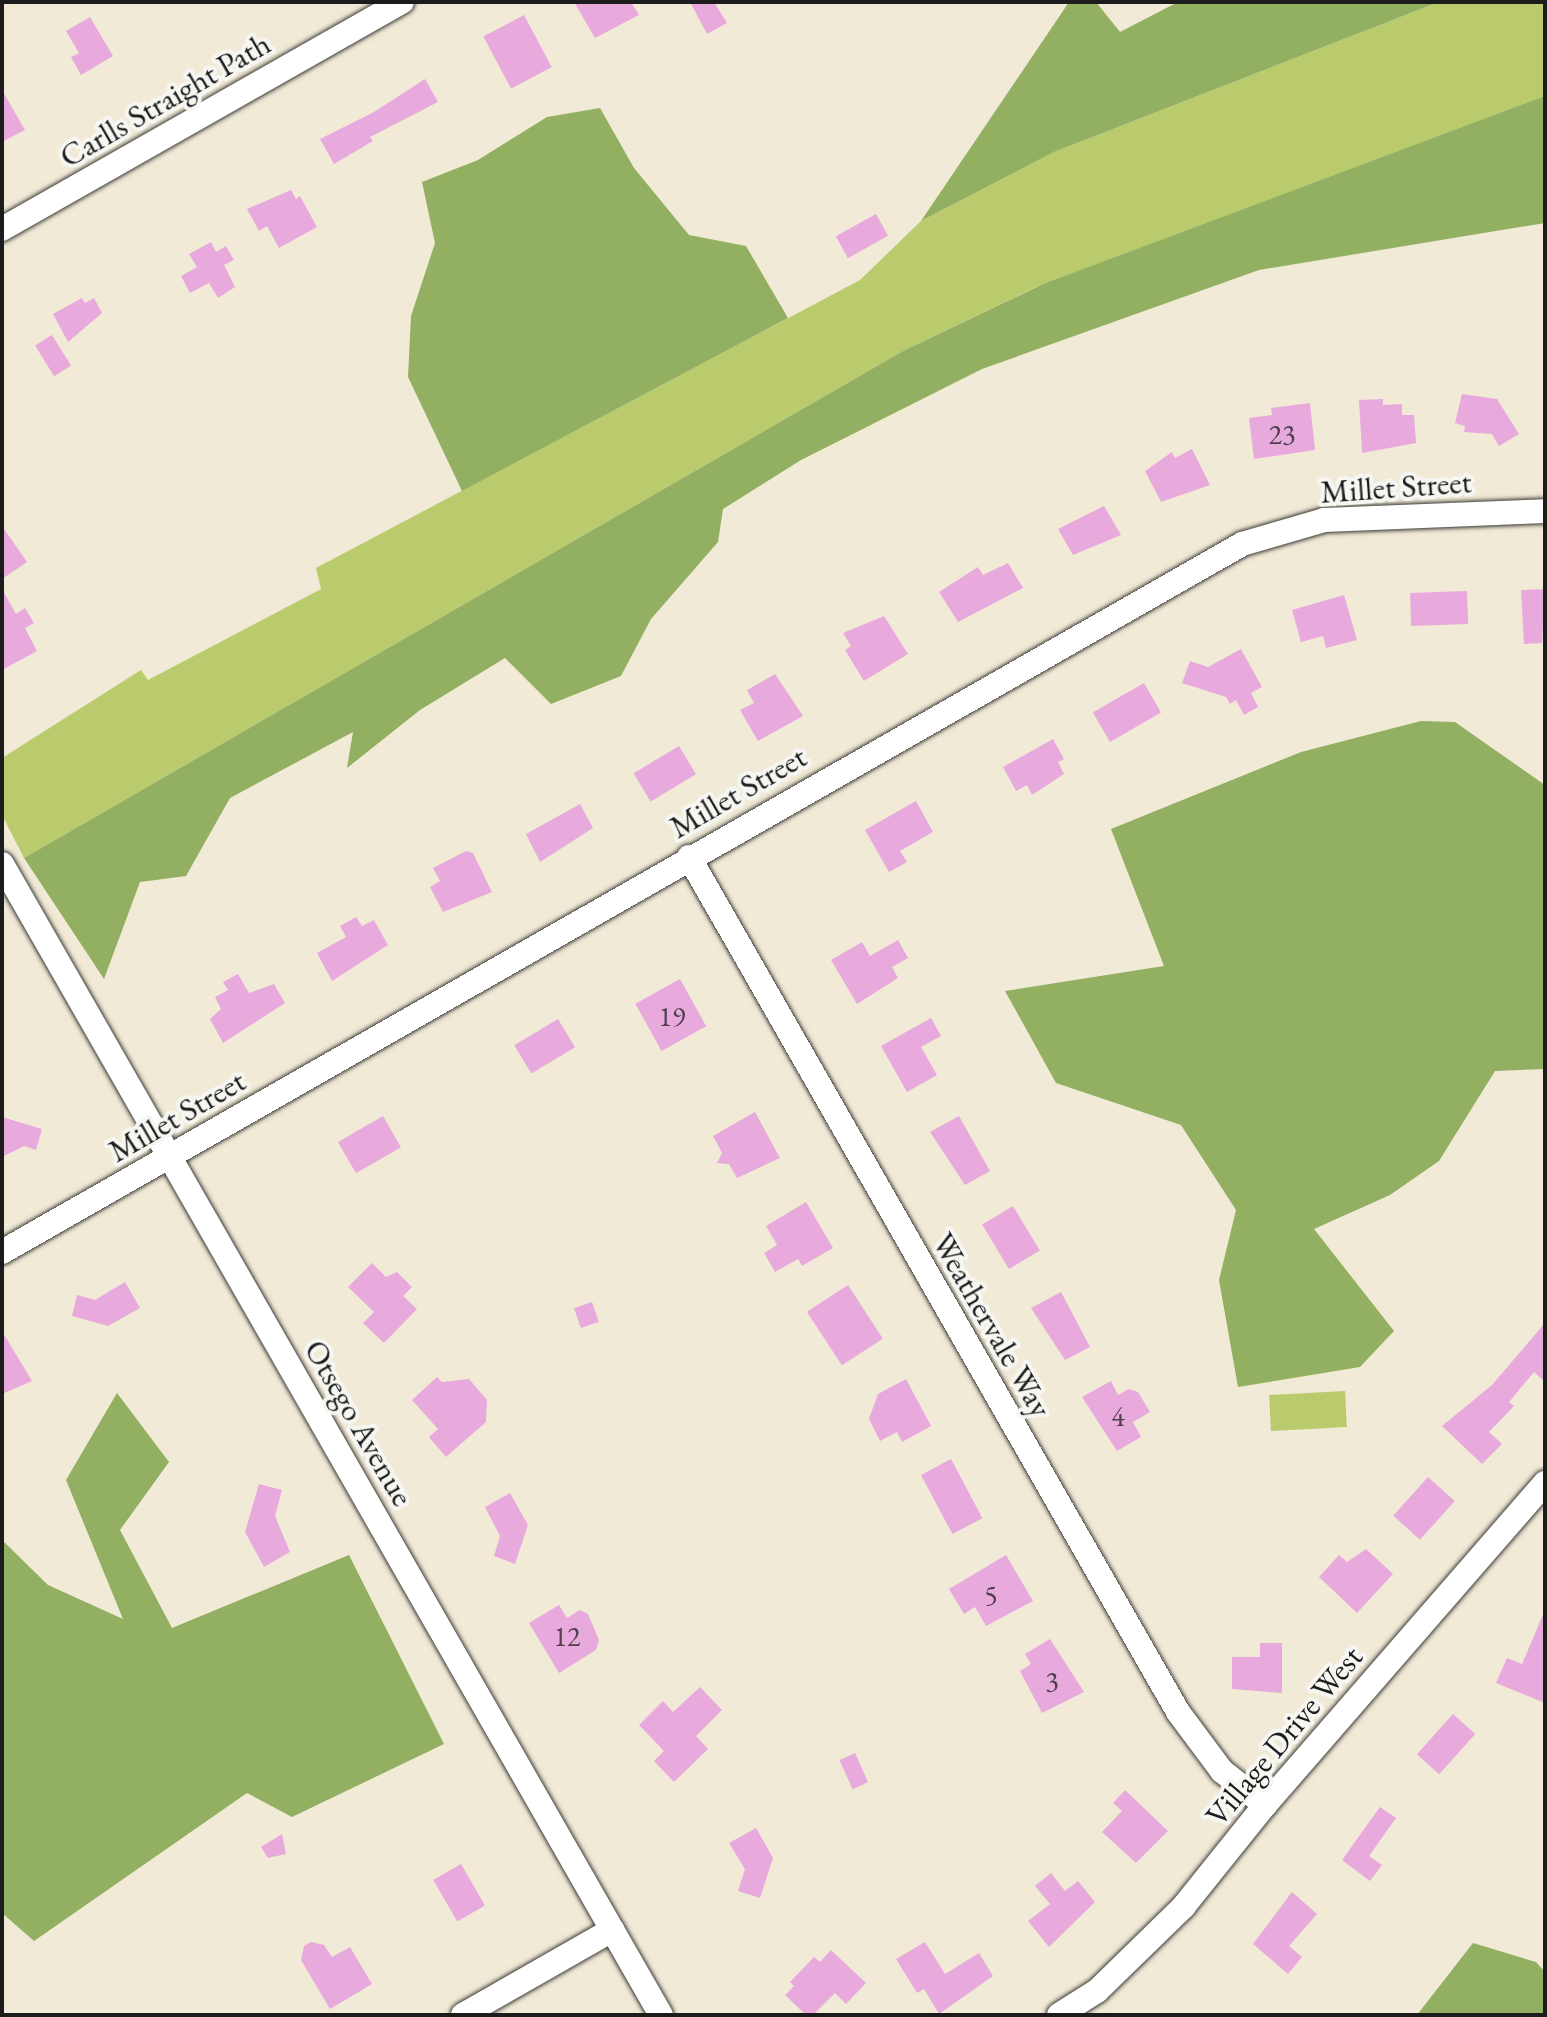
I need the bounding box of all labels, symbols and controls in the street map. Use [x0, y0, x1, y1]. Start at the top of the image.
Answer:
street label: Carlls Straight Path [53, 24, 277, 176]
house number: 23 [1269, 417, 1295, 451]
street label: Millet Street [1319, 463, 1473, 511]
street label: Millet Street [663, 738, 813, 846]
house number: 19 [659, 999, 685, 1033]
street label: Millet Street [102, 1062, 252, 1170]
street label: Weathervale Way [924, 1226, 1060, 1424]
street label: Otsego Avenue [296, 1333, 422, 1513]
house number: 4 [1111, 1399, 1125, 1433]
house number: 5 [984, 1578, 998, 1612]
house number: 12 [554, 1619, 580, 1653]
street label: Village Drive West [1198, 1638, 1370, 1834]
house number: 3 [1045, 1664, 1059, 1698]

